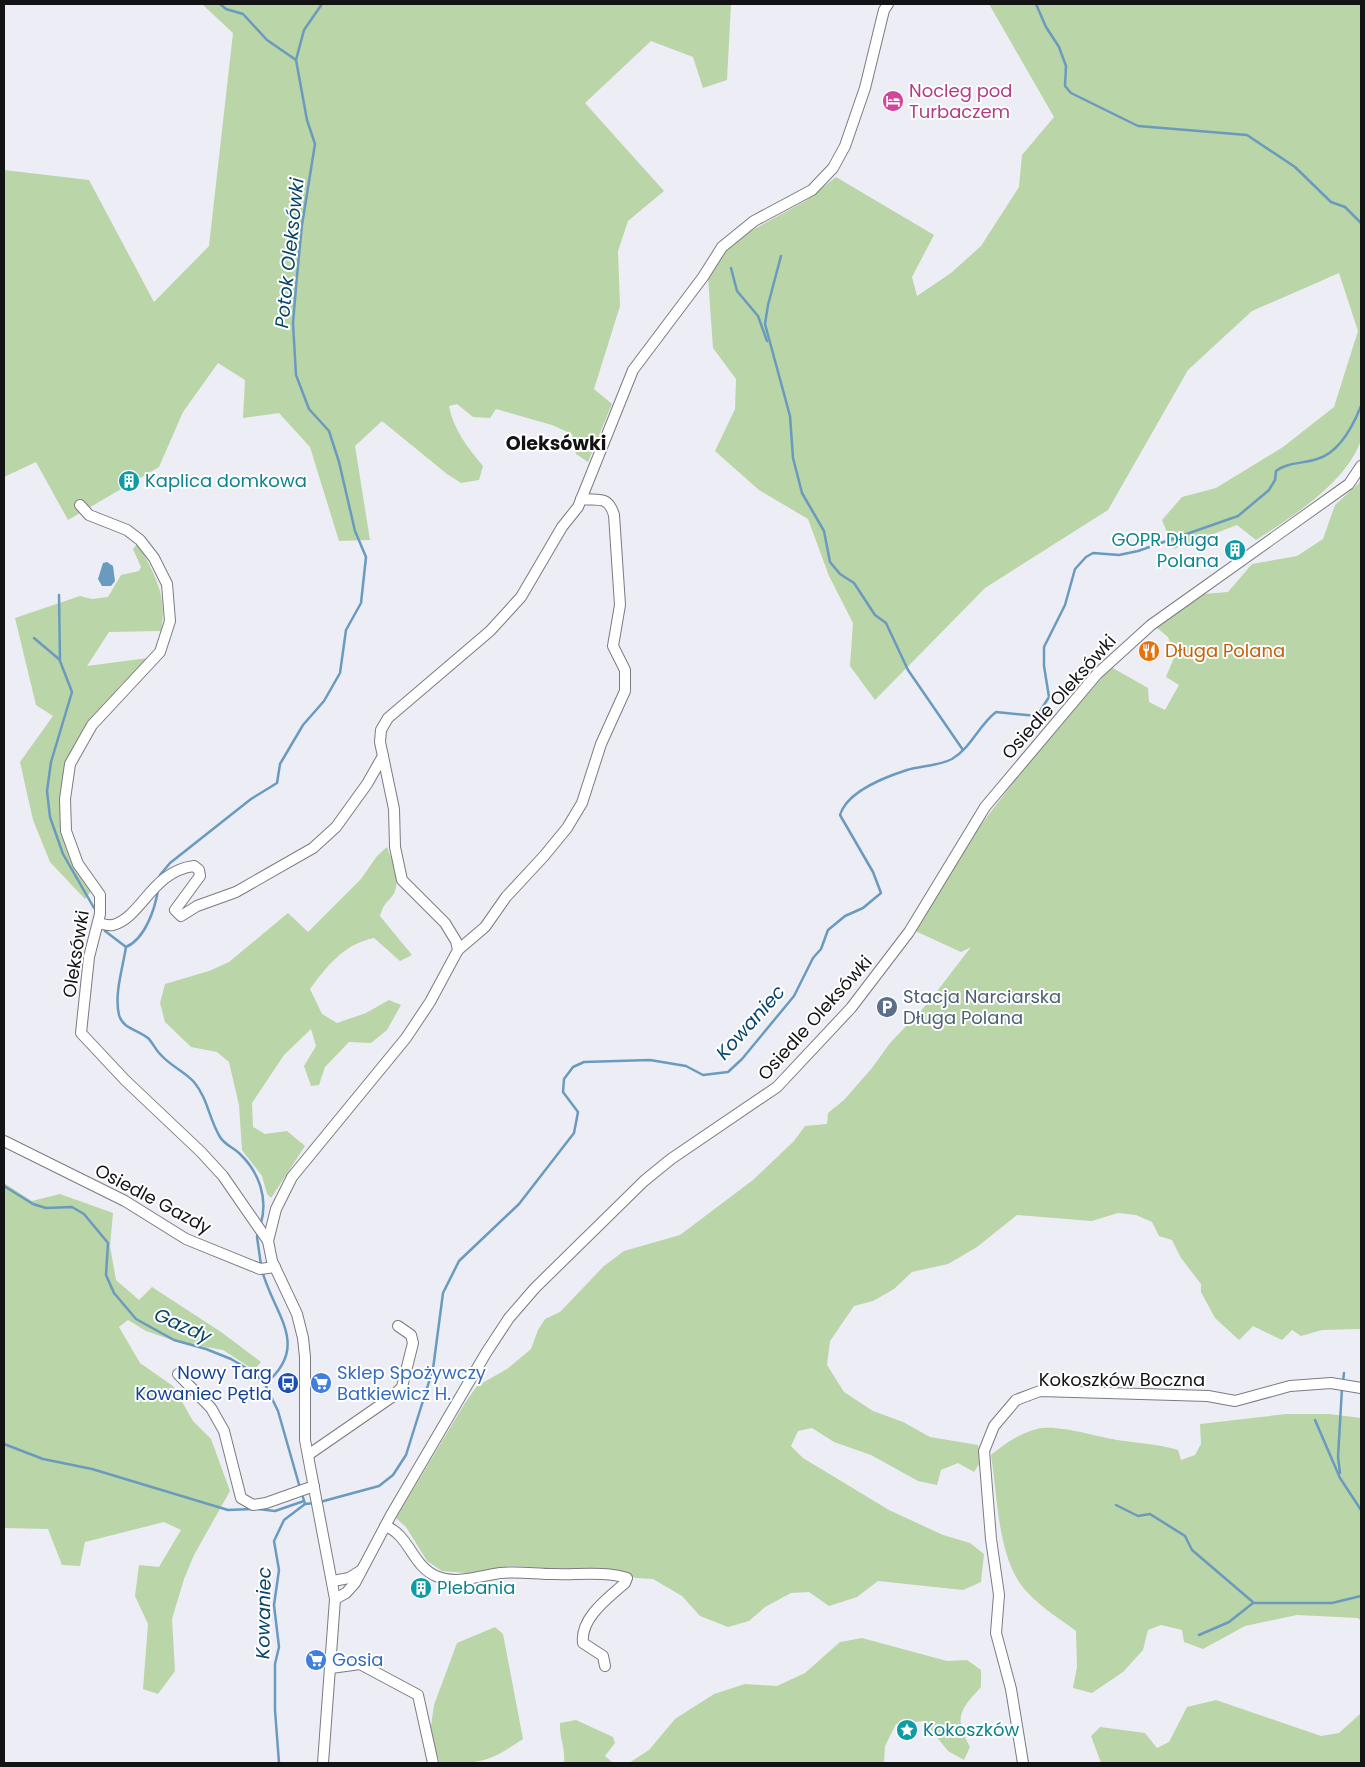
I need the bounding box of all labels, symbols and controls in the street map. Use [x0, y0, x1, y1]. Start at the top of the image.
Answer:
place label: Nocleg pod Turbaczem [909, 78, 1013, 124]
hotel icon: Nocleg pod Turbaczem [881, 89, 905, 113]
water label: Potok Oleksówki [268, 176, 311, 330]
district label: Oleksówki [506, 430, 606, 457]
place label: Kaplica domkowa [145, 468, 307, 493]
building icon: Kaplica domkowa [117, 469, 141, 493]
place label: GOPR Długa Polana [1112, 527, 1219, 573]
building icon: GOPR Długa Polana [1223, 538, 1247, 562]
street label: Osiedle Oleksówki [996, 629, 1121, 765]
place label: Długa Polana [1165, 638, 1285, 663]
restaurant icon: Długa Polana [1137, 639, 1161, 663]
street label: Oleksówki [56, 908, 95, 1000]
street label: Osiedle Oleksówki [752, 950, 877, 1086]
water label: Kowaniec [710, 979, 791, 1066]
place label: Stacja Narciarska Długa Polana [903, 984, 1061, 1030]
parking icon: Stacja Narciarska Długa Polana [875, 995, 899, 1019]
street label: Osiedle Gazdy [91, 1157, 216, 1240]
water label: Gazdy [150, 1301, 217, 1350]
place label: Nowy Targ Kowaniec Pętla [135, 1360, 272, 1406]
place label: Sklep Spożywczy Batkiewicz H. [337, 1360, 486, 1406]
street label: Kokoszków Boczna [1039, 1367, 1205, 1392]
bus stop icon: Nowy Targ Kowaniec Pętla [276, 1371, 300, 1395]
supermarket icon: Sklep Spożywczy Batkiewicz H. [309, 1371, 333, 1395]
water label: Kowaniec [249, 1567, 278, 1659]
place label: Plebania [437, 1575, 515, 1600]
building icon: Plebania [409, 1576, 433, 1600]
place label: Gosia [332, 1647, 384, 1672]
supermarket icon: Gosia [304, 1648, 328, 1672]
place label: Kokoszków [923, 1717, 1019, 1742]
place icon: Kokoszków [895, 1718, 919, 1742]

